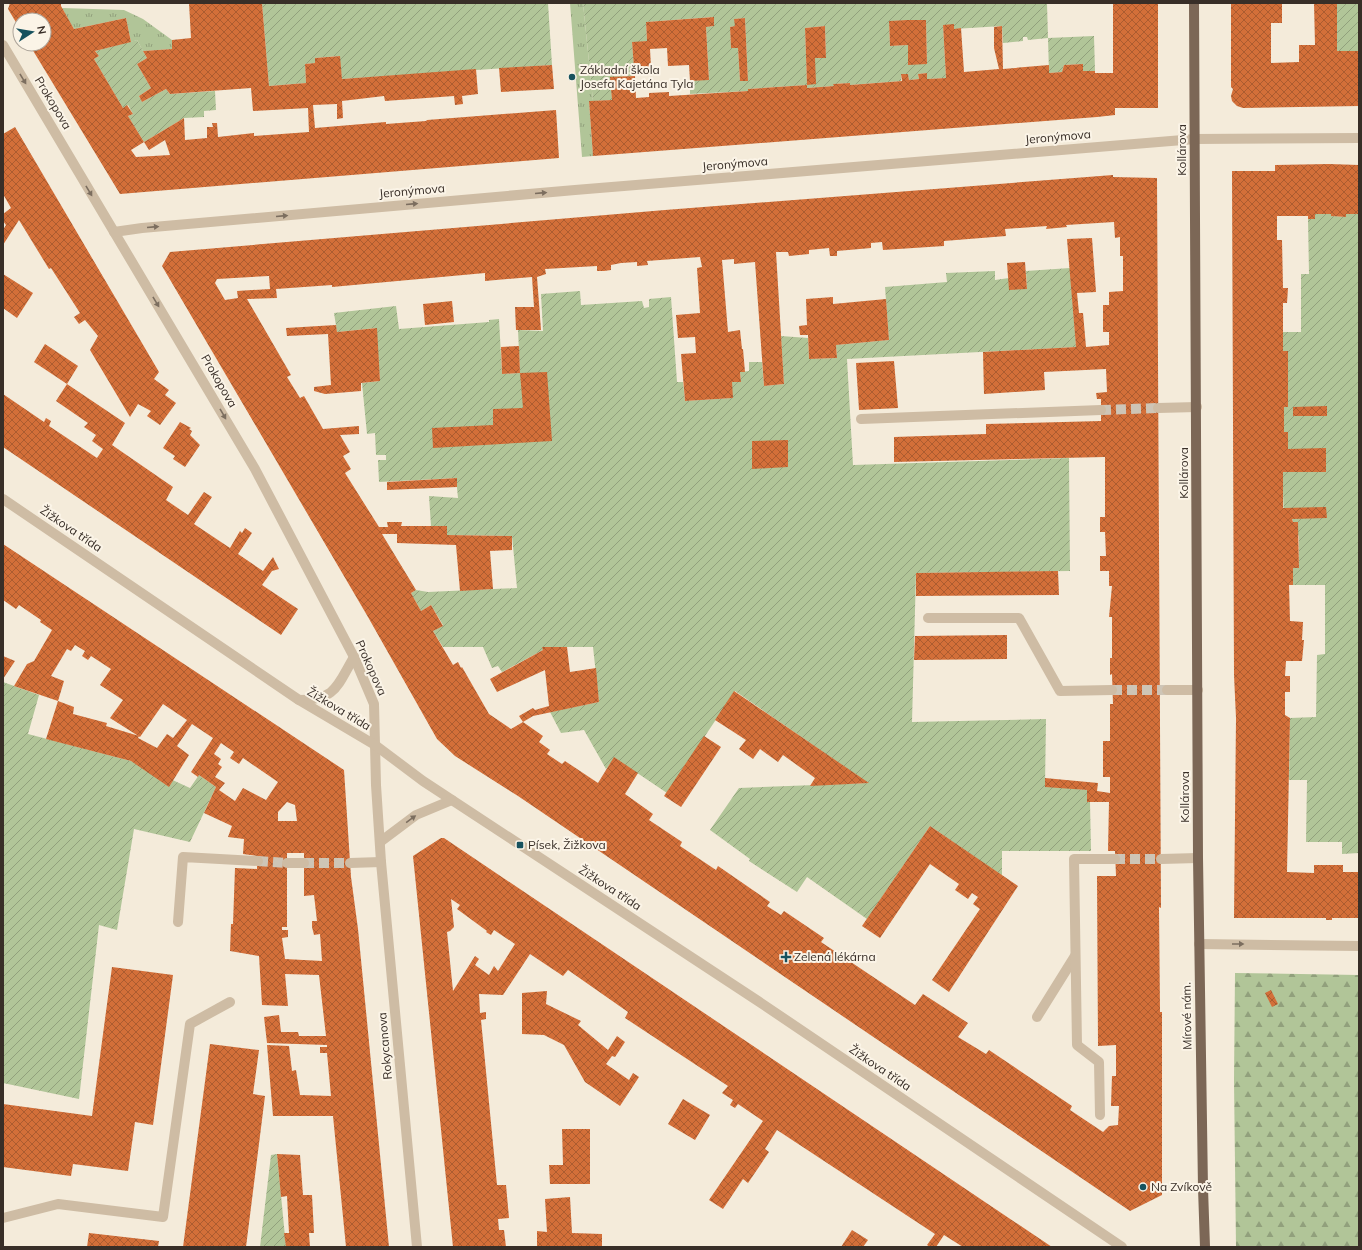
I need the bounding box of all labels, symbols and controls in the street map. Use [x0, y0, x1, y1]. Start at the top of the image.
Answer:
north arrow [12, 12, 52, 52]
text: N [34, 24, 49, 35]
place label: Základní škola Josefa Kajetána Tyla [580, 62, 693, 91]
marker: Základní škola Josefa Kajetána Tyla [567, 72, 577, 82]
one-way arrow [19, 74, 27, 84]
street label: Prokopova [32, 74, 75, 132]
street label: Kollárova [1174, 124, 1189, 176]
street label: Jeronýmova [1025, 126, 1091, 147]
street label: Jeronýmova [702, 153, 768, 174]
street label: Jeronýmova [379, 180, 445, 201]
one-way arrow [86, 185, 93, 197]
one-way arrow [535, 189, 547, 196]
one-way arrow [406, 201, 418, 207]
one-way arrow [276, 212, 288, 219]
one-way arrow [147, 224, 159, 230]
one-way arrow [153, 296, 160, 308]
street label: Prokopova [198, 351, 241, 410]
one-way arrow [219, 408, 226, 420]
street label: Kollárova [1176, 447, 1191, 499]
street label: Žižkova třída [37, 502, 105, 555]
street label: Prokopova [353, 638, 390, 698]
street label: Žižkova třída [305, 684, 374, 733]
street label: Kollárova [1177, 771, 1192, 823]
one-way arrow [406, 815, 416, 823]
place label: Písek, Žižkova [528, 837, 606, 852]
marker: Písek, Žižkova [515, 840, 525, 850]
street label: Žižkova třída [576, 862, 644, 913]
one-way arrow [1232, 941, 1245, 947]
place label: Zelená lékárna [794, 949, 876, 964]
marker: Zelená lékárna [781, 952, 791, 962]
street label: Mírové nám. [1178, 982, 1195, 1050]
street label: Rokycanova [374, 1012, 395, 1080]
street label: Žižkova třída [846, 1041, 914, 1094]
place label: Na Zvíkově [1151, 1179, 1212, 1194]
marker: Na Zvíkově [1138, 1182, 1148, 1192]

